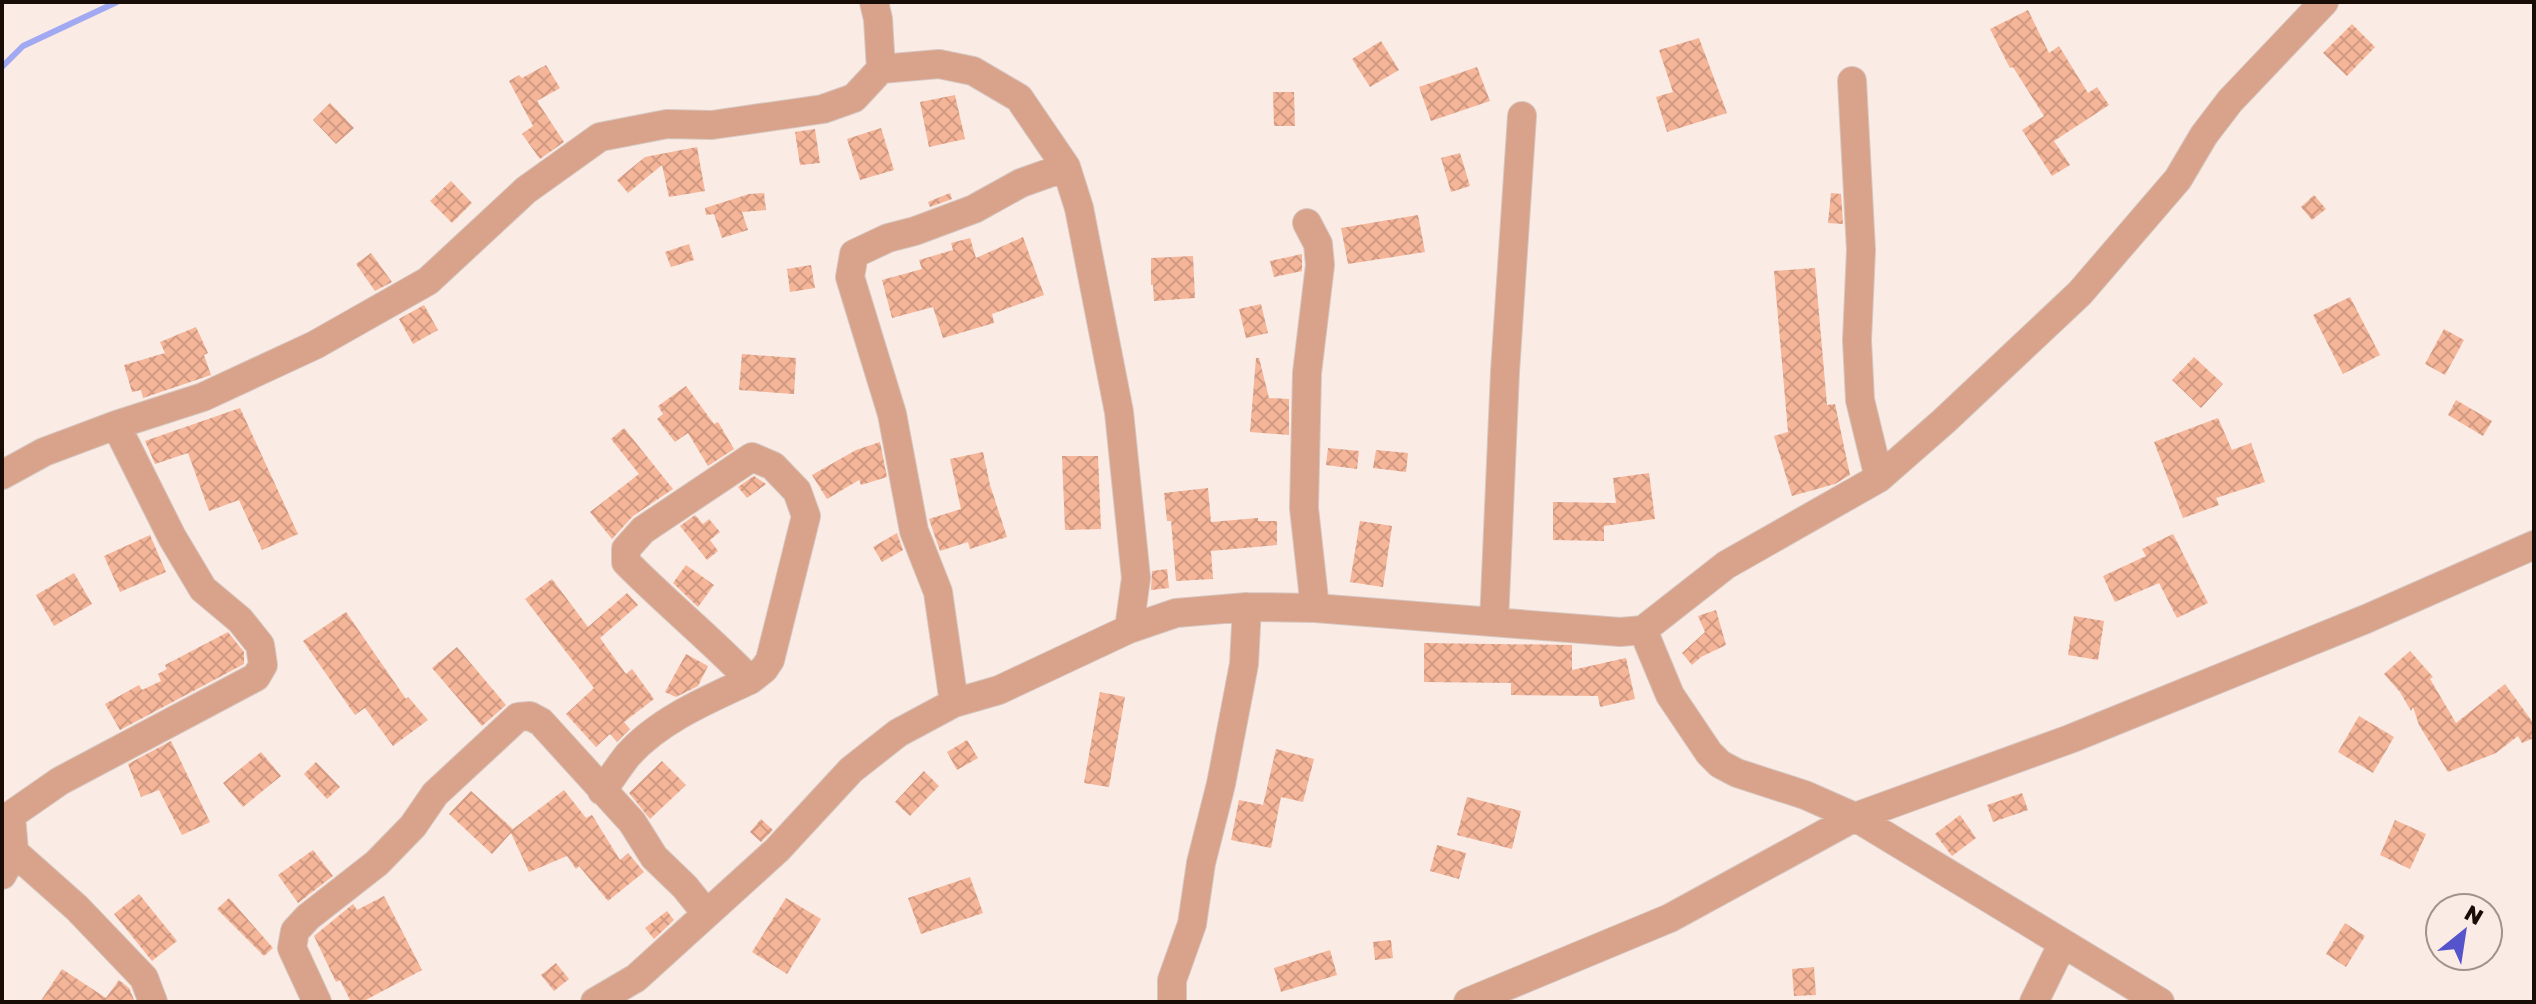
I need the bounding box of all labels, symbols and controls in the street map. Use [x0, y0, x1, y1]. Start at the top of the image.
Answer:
north arrow [2424, 892, 2504, 972]
text: N [2460, 898, 2488, 930]

